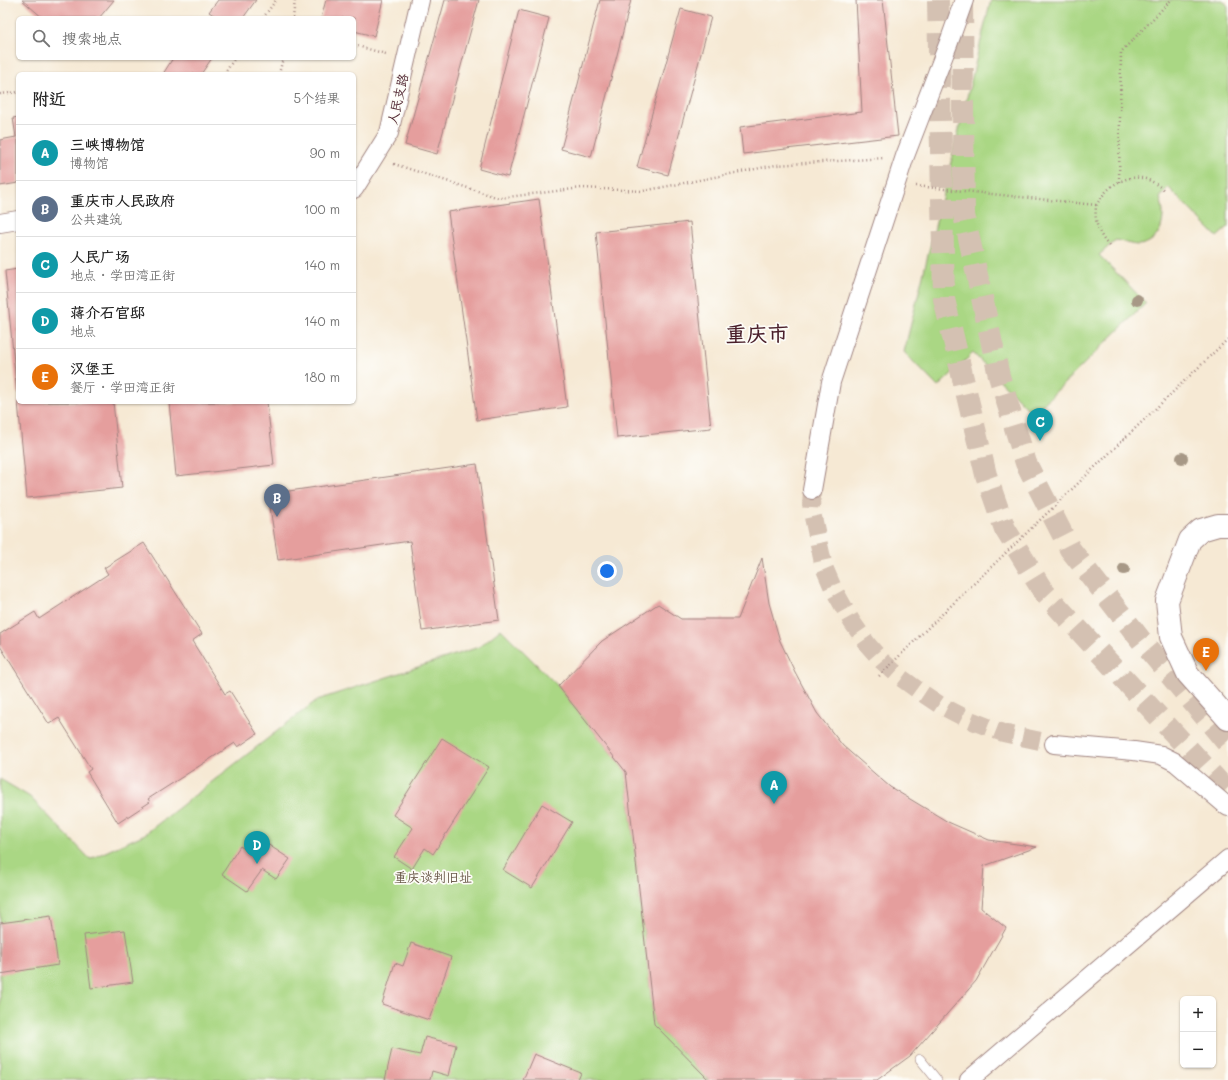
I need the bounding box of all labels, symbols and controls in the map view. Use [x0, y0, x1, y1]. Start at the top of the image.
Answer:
search box [16, 16, 356, 60]
icon: search [30, 27, 52, 49]
text: 搜索地点 [62, 28, 122, 48]
street label: 人民支路 [383, 72, 411, 126]
text: 附近 [32, 87, 66, 109]
text: 5个结果 [293, 89, 340, 106]
text: 三峡博物馆 [70, 134, 145, 154]
text: A [40, 144, 50, 161]
text: 90 m [310, 144, 340, 161]
text: 博物馆 [70, 154, 109, 171]
text: 重庆市人民政府 [70, 190, 175, 210]
text: B [41, 200, 49, 217]
text: 100 m [304, 200, 340, 217]
text: 公共建筑 [70, 210, 122, 227]
text: 人民广场 [70, 246, 130, 266]
text: C [40, 256, 50, 273]
text: 140 m [304, 256, 340, 273]
text: 地点 · 学田湾正街 [70, 266, 175, 283]
text: 蒋介石官邸 [70, 302, 145, 322]
text: D [40, 312, 50, 329]
text: 140 m [304, 312, 340, 329]
district label: 重庆市 [726, 319, 789, 346]
text: 地点 [70, 322, 96, 339]
text: 汉堡王 [70, 358, 115, 378]
text: E [41, 368, 49, 385]
text: 180 m [304, 368, 340, 385]
text: 餐厅 · 学田湾正街 [70, 378, 175, 395]
pin: C [1027, 408, 1053, 441]
pin: B [264, 484, 290, 517]
your location [597, 561, 617, 581]
pin: E [1193, 638, 1219, 671]
pin: A [761, 771, 787, 804]
pin: D [244, 831, 270, 864]
park label: 重庆谈判旧址 [394, 868, 472, 885]
map controls [1180, 996, 1216, 1068]
button: + [1180, 996, 1216, 1032]
button: − [1180, 1032, 1216, 1068]

